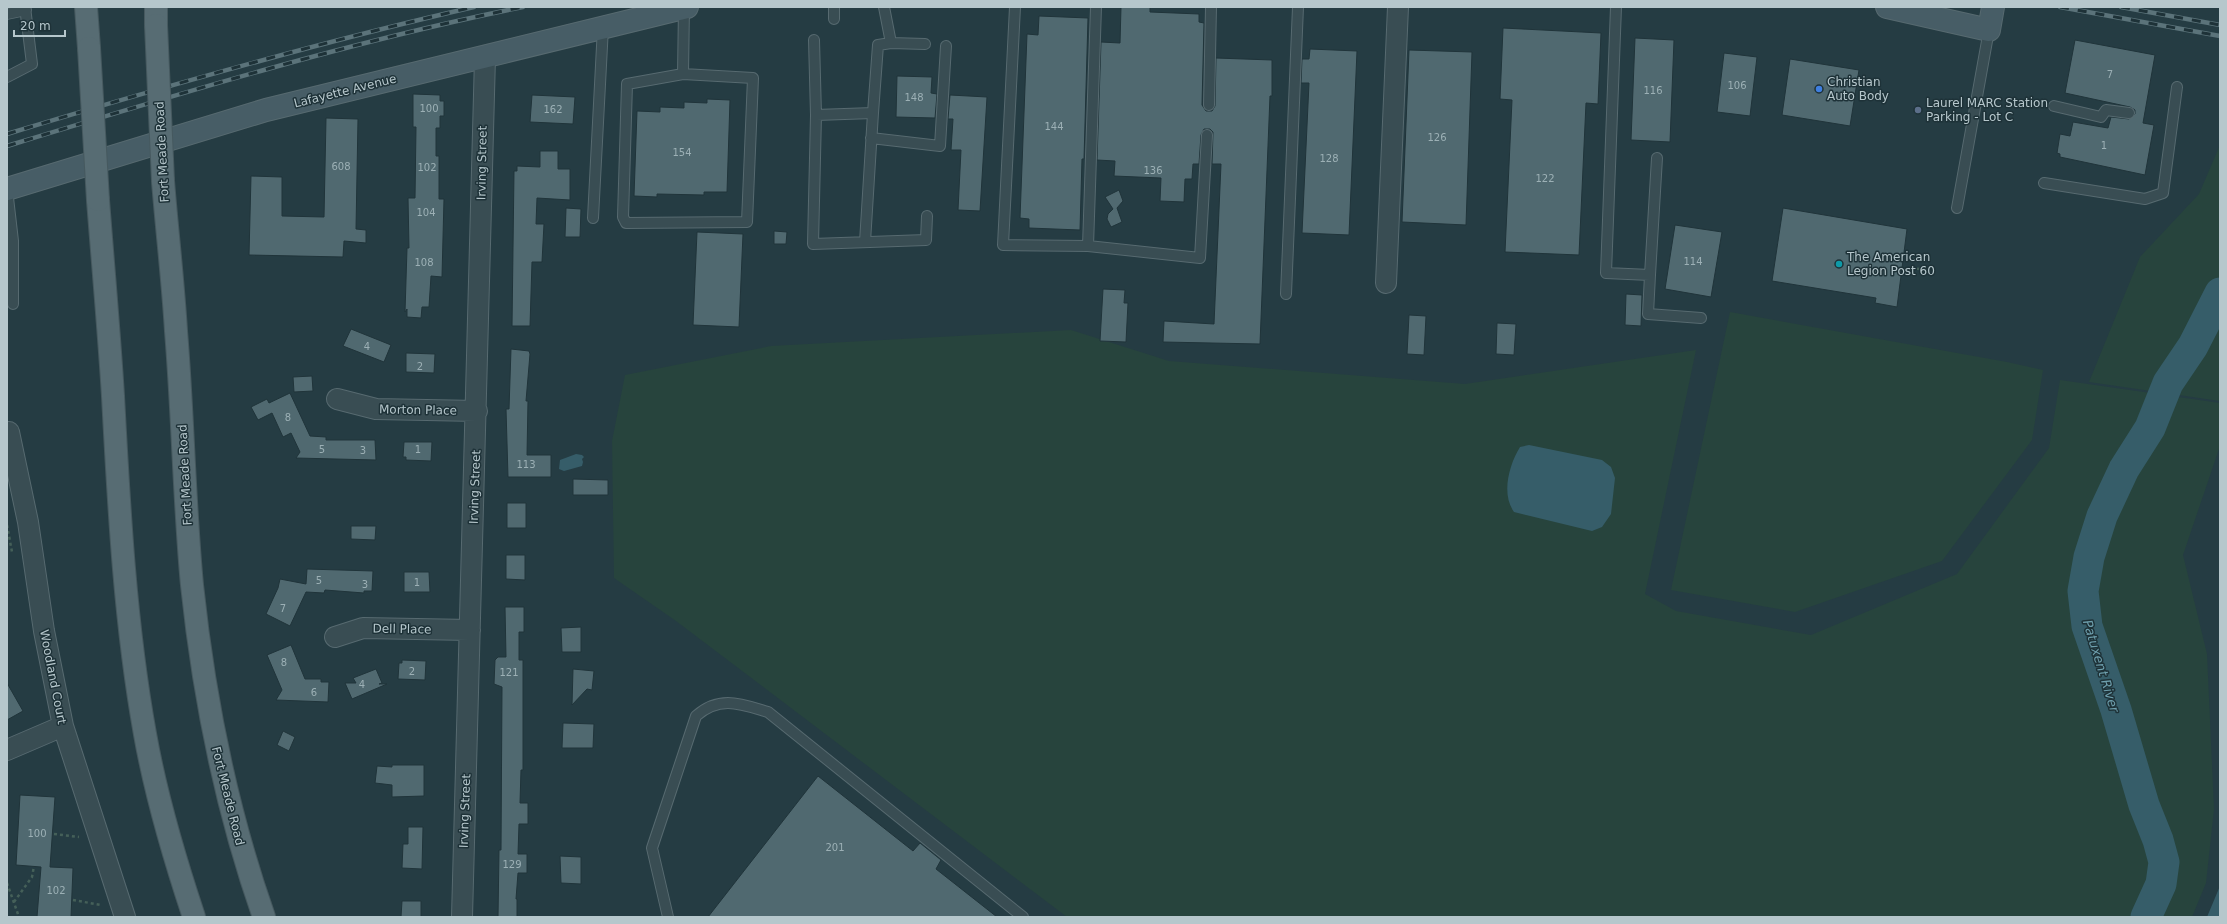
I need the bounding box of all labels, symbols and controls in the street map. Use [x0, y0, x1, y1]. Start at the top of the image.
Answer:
scale bar [14, 12, 65, 38]
text: 20 m [20, 19, 51, 33]
house number: 7 [2107, 69, 2113, 80]
street label: Lafayette Avenue [292, 71, 398, 111]
place label: Christian Auto Body [1827, 75, 1889, 103]
house number: 106 [1727, 80, 1747, 91]
marker: Christian Auto Body [1814, 84, 1824, 94]
house number: 116 [1643, 85, 1663, 96]
house number: 148 [904, 92, 924, 103]
place label: Laurel MARC Station Parking - Lot C [1926, 96, 2048, 124]
street label: Fort Meade Road [152, 101, 172, 203]
house number: 100 [419, 103, 439, 114]
house number: 162 [543, 104, 563, 115]
marker: Laurel MARC Station Parking - Lot C [1913, 105, 1923, 115]
house number: 144 [1044, 121, 1064, 132]
street label: Irving Street [474, 125, 490, 200]
house number: 126 [1427, 132, 1447, 143]
house number: 1 [2101, 140, 2107, 151]
house number: 154 [672, 147, 692, 158]
house number: 128 [1319, 153, 1339, 164]
house number: 608 [331, 161, 351, 172]
house number: 102 [417, 162, 437, 173]
house number: 136 [1143, 165, 1163, 176]
house number: 122 [1535, 173, 1555, 184]
house number: 104 [416, 207, 436, 218]
place label: The American Legion Post 60 [1846, 250, 1935, 278]
house number: 114 [1683, 256, 1703, 267]
house number: 108 [414, 257, 434, 268]
marker: The American Legion Post 60 [1834, 259, 1844, 269]
house number: 4 [364, 341, 370, 352]
house number: 2 [417, 361, 423, 372]
street label: Morton Place [379, 402, 457, 418]
house number: 8 [285, 412, 291, 423]
street label: Fort Meade Road [175, 424, 195, 526]
house number: 5 [319, 444, 325, 455]
house number: 1 [415, 444, 421, 455]
house number: 3 [360, 445, 366, 456]
street label: Irving Street [467, 449, 483, 524]
house number: 113 [516, 459, 536, 470]
house number: 5 [316, 575, 322, 586]
house number: 1 [414, 577, 420, 588]
house number: 3 [362, 579, 368, 590]
house number: 7 [280, 603, 286, 614]
water label: Patuxent River [2080, 618, 2123, 716]
street label: Dell Place [372, 621, 432, 637]
street label: Woodland Court [37, 628, 69, 726]
house number: 8 [281, 657, 287, 668]
house number: 2 [409, 666, 415, 677]
house number: 121 [499, 667, 519, 678]
house number: 4 [359, 679, 365, 690]
house number: 6 [311, 687, 317, 698]
street label: Fort Meade Road [209, 745, 247, 847]
street label: Irving Street [457, 773, 473, 848]
house number: 100 [27, 828, 47, 839]
house number: 201 [825, 842, 845, 853]
house number: 129 [502, 859, 522, 870]
house number: 102 [46, 885, 66, 896]

